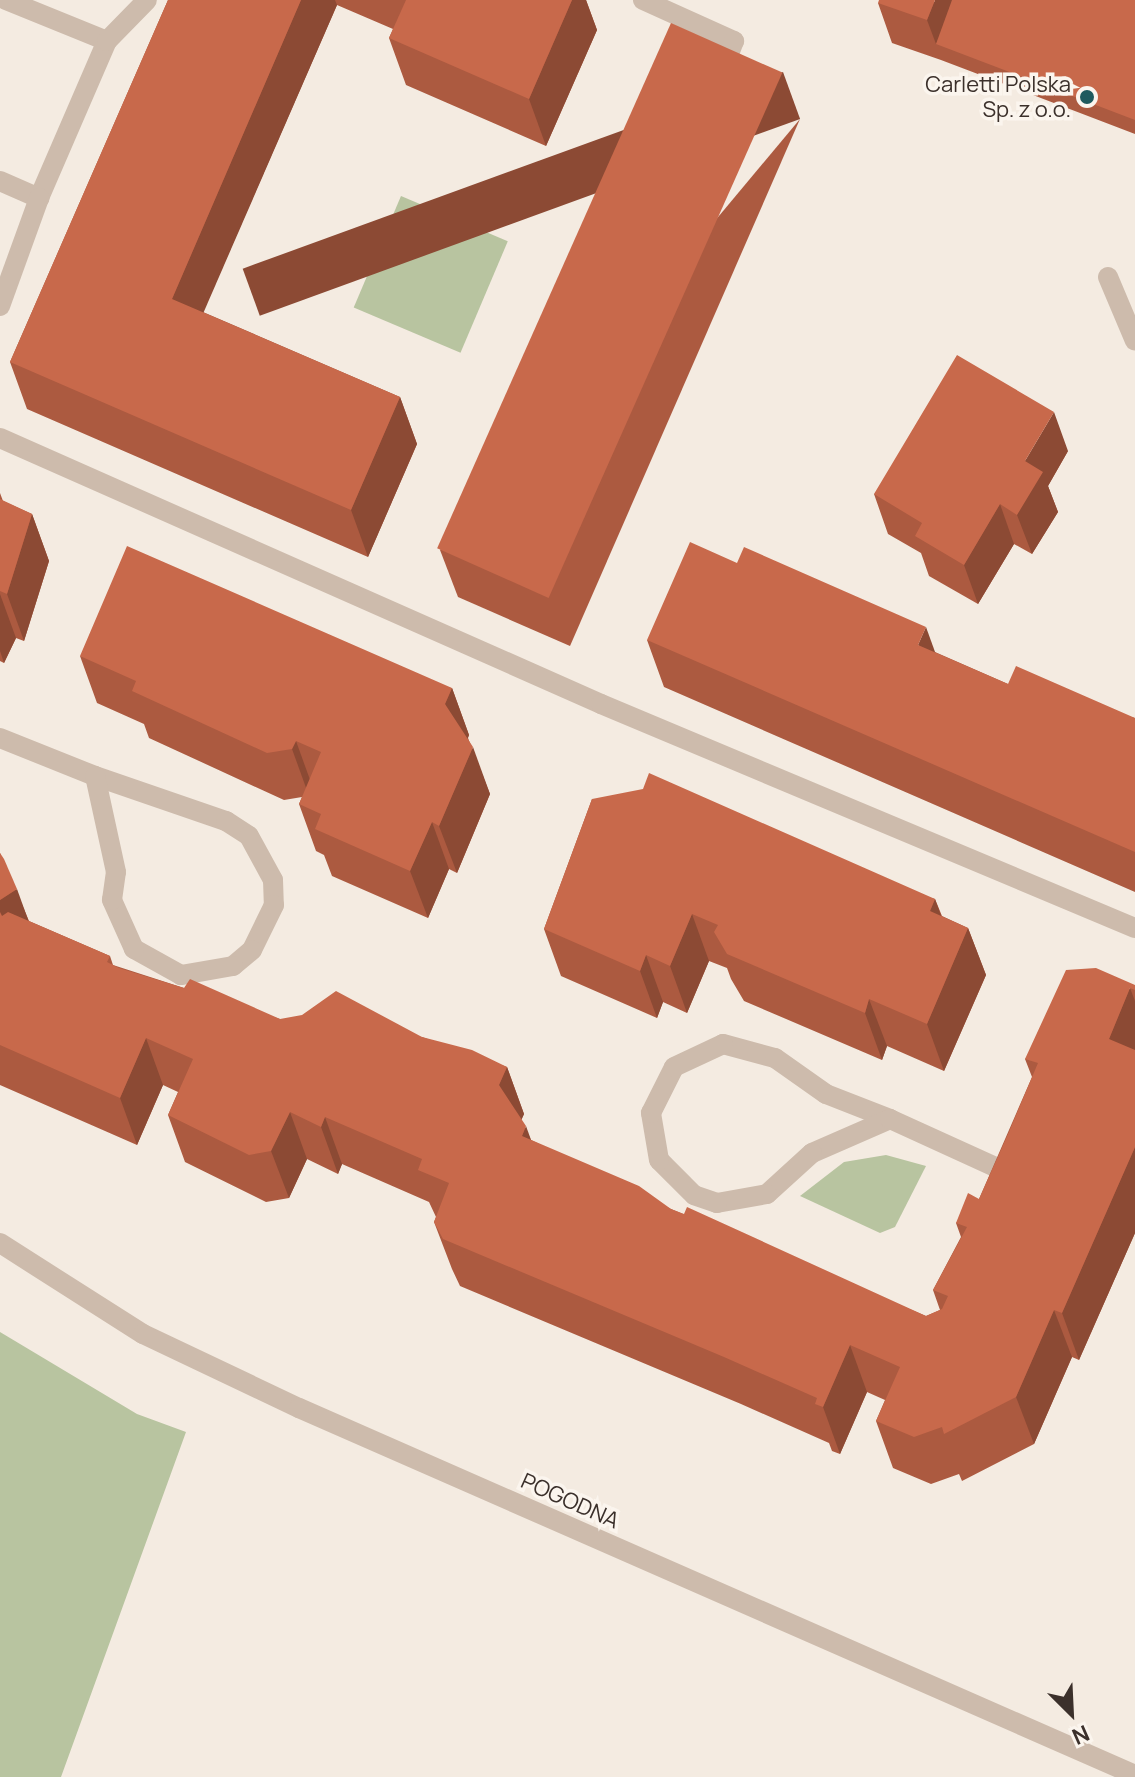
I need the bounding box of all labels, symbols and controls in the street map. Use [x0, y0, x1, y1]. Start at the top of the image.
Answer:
place label: Carletti Polska Sp. z o.o. [925, 71, 1071, 122]
marker: Carletti Polska Sp. z o.o. [1078, 88, 1096, 106]
street label: POGODNA [517, 1468, 623, 1534]
north arrow [1031, 1673, 1111, 1753]
text: N [1067, 1718, 1094, 1752]

